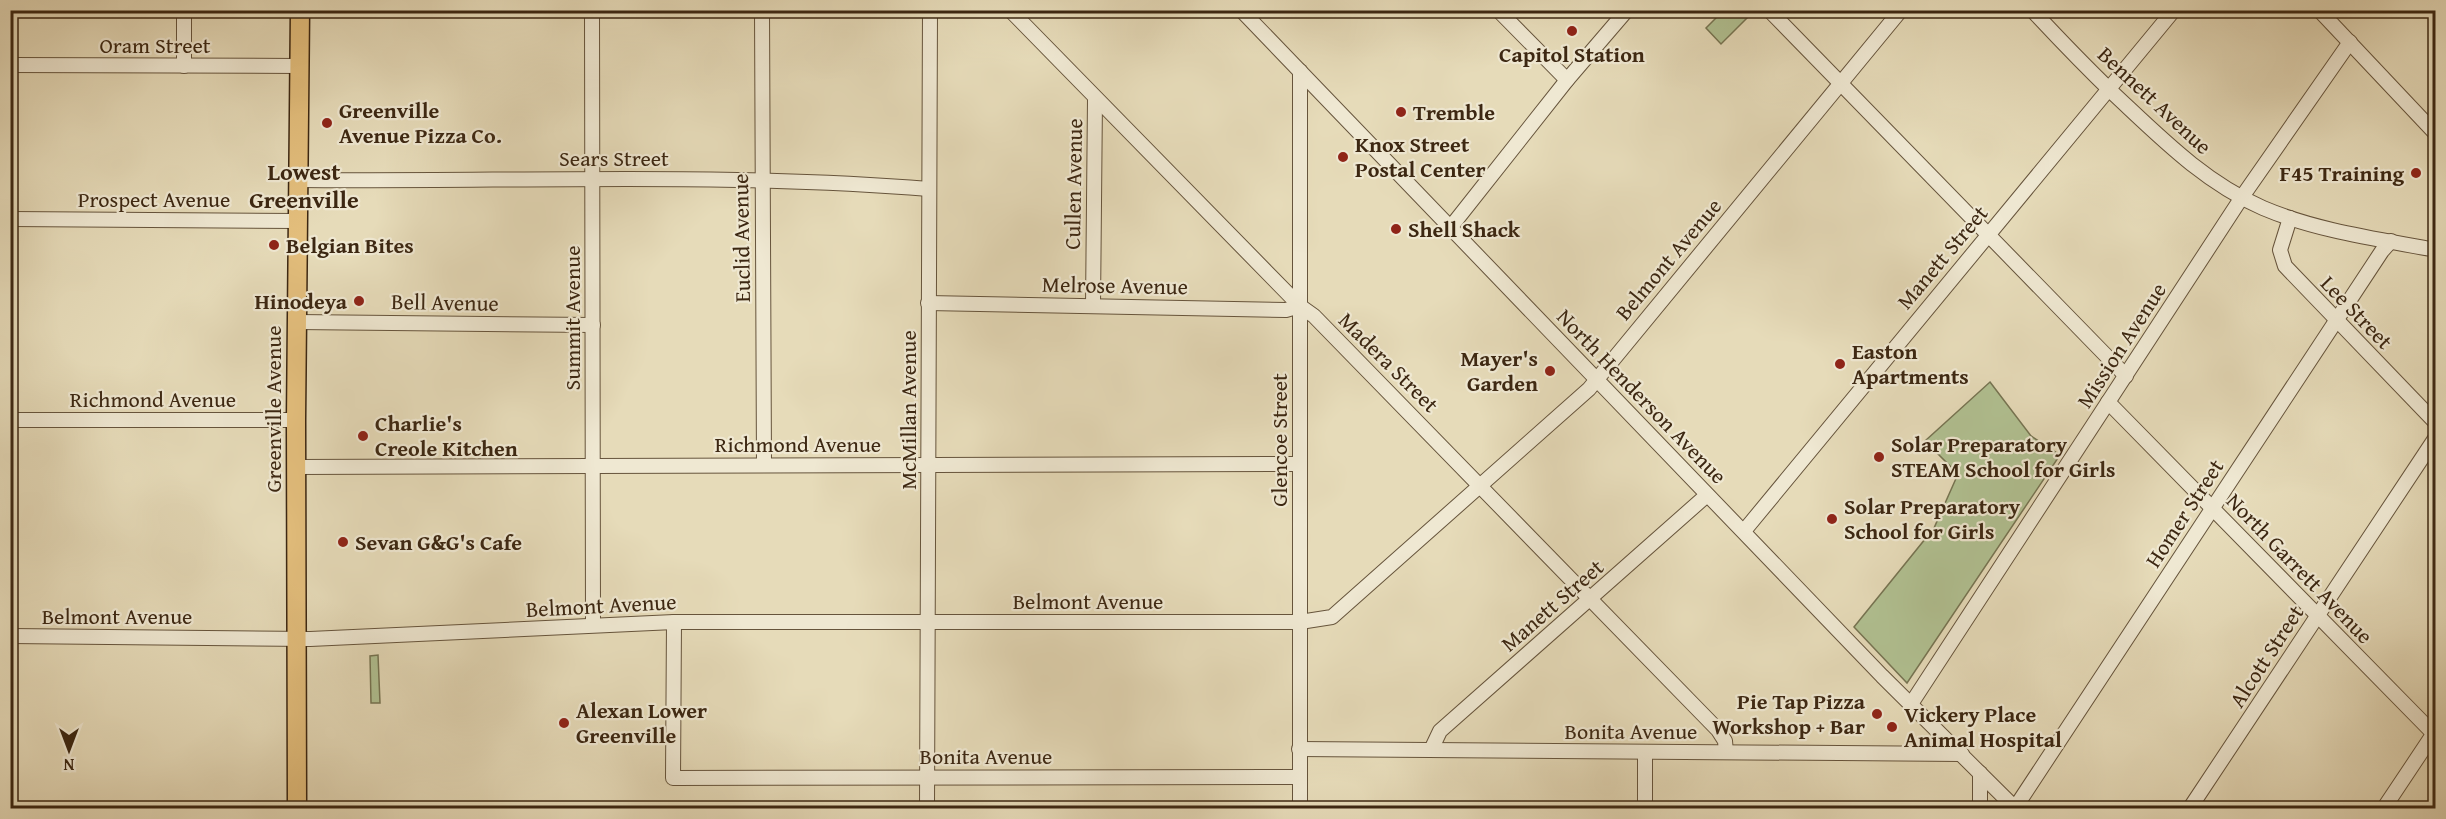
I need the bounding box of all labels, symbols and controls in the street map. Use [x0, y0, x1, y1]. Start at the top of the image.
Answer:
marker: Capitol Station [1565, 24, 1579, 38]
street label: Oram Street [99, 29, 211, 61]
place label: Capitol Station [1499, 38, 1645, 70]
street label: Bennett Avenue [2091, 39, 2219, 161]
place label: Greenville Avenue Pizza Co. [339, 94, 502, 151]
place label: Tremble [1413, 96, 1495, 128]
marker: Tremble [1394, 105, 1408, 119]
marker: Greenville Avenue Pizza Co. [320, 116, 334, 130]
street label: Cullen Avenue [1056, 118, 1090, 250]
place label: Knox Street Postal Center [1355, 128, 1486, 185]
street label: Sears Street [559, 142, 669, 174]
marker: Knox Street Postal Center [1336, 150, 1350, 164]
district label: Lowest Greenville [249, 154, 359, 217]
place label: F45 Training [2280, 157, 2404, 189]
marker: F45 Training [2409, 166, 2423, 180]
street label: Euclid Avenue [724, 173, 758, 303]
street label: Prospect Avenue [78, 183, 230, 215]
street label: Belmont Avenue [1607, 191, 1729, 327]
street label: Manett Street [1889, 198, 1995, 316]
place label: Shell Shack [1408, 213, 1520, 245]
marker: Shell Shack [1389, 222, 1403, 236]
place label: Belgian Bites [286, 229, 414, 261]
marker: Belgian Bites [267, 238, 281, 252]
street label: Summit Avenue [556, 246, 588, 390]
street label: Melrose Avenue [1042, 268, 1188, 302]
street label: Lee Street [2314, 268, 2401, 356]
street label: Mission Avenue [2068, 276, 2174, 414]
place label: Hinodeya [255, 285, 348, 317]
street label: Bell Avenue [391, 285, 499, 319]
marker: Hinodeya [352, 294, 366, 308]
street label: North Henderson Avenue [1550, 301, 1734, 491]
street label: Madera Street [1332, 305, 1447, 420]
street label: Greenville Avenue [257, 326, 289, 492]
street label: McMillan Avenue [892, 330, 924, 490]
place label: Easton Apartments [1852, 335, 1969, 392]
place label: Mayer's Garden [1460, 342, 1538, 399]
marker: Easton Apartments [1833, 357, 1847, 371]
marker: Mayer's Garden [1543, 364, 1557, 378]
street label: Glencoe Street [1263, 373, 1295, 507]
street label: Richmond Avenue [70, 383, 236, 415]
place label: Charlie's Creole Kitchen [375, 407, 518, 464]
street label: Richmond Avenue [715, 428, 881, 460]
place label: Solar Preparatory STEAM School for Girls [1891, 428, 2115, 485]
marker: Charlie's Creole Kitchen [356, 429, 370, 443]
marker: Solar Preparatory STEAM School for Girls [1872, 450, 1886, 464]
street label: Homer Street [2137, 452, 2231, 574]
street label: North Garrett Avenue [2219, 485, 2381, 651]
place label: Solar Preparatory School for Girls [1844, 490, 2021, 547]
marker: Solar Preparatory School for Girls [1825, 512, 1839, 526]
place label: Sevan G&G's Cafe [355, 526, 522, 558]
marker: Sevan G&G's Cafe [336, 535, 350, 549]
street label: Manett Street [1494, 551, 1611, 659]
street label: Belmont Avenue [525, 585, 677, 625]
street label: Belmont Avenue [1013, 585, 1163, 617]
street label: Alcott Street [2221, 598, 2311, 714]
street label: Belmont Avenue [42, 600, 192, 632]
place label: Pie Tap Pizza Workshop + Bar [1712, 685, 1866, 742]
place label: Alexan Lower Greenville [576, 694, 707, 751]
place label: Vickery Place Animal Hospital [1904, 698, 2062, 755]
marker: Pie Tap Pizza Workshop + Bar [1870, 707, 1884, 721]
street label: Bonita Avenue [1565, 715, 1697, 747]
marker: Alexan Lower Greenville [557, 716, 571, 730]
north arrow [39, 720, 99, 780]
marker: Vickery Place Animal Hospital [1885, 720, 1899, 734]
street label: Bonita Avenue [920, 740, 1052, 772]
text: N [63, 753, 74, 777]

